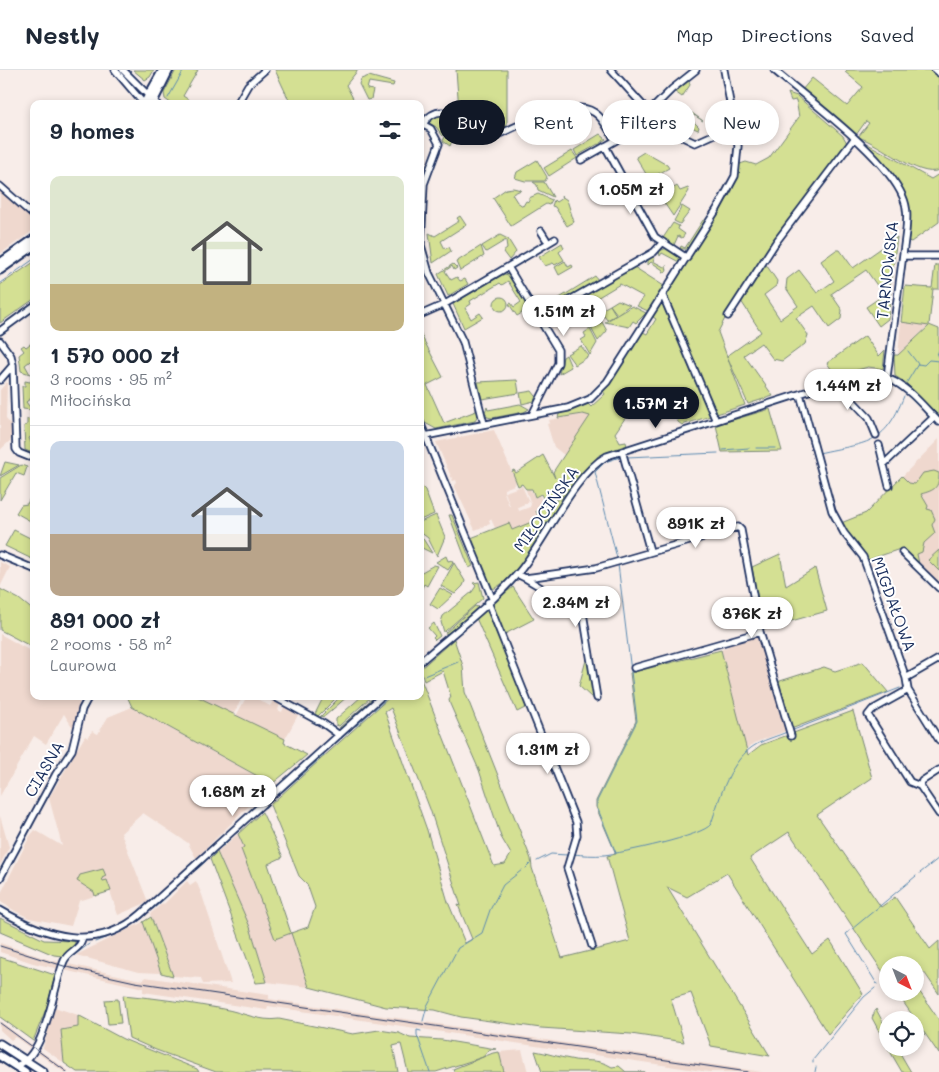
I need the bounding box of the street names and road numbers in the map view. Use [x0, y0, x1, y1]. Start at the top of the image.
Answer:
street label: TARNOWSKA [871, 220, 902, 320]
street label: MIŁOCIŃSKA [508, 462, 583, 556]
street label: MIGDAŁOWA [868, 554, 921, 654]
street label: CIASNA [19, 737, 68, 801]

